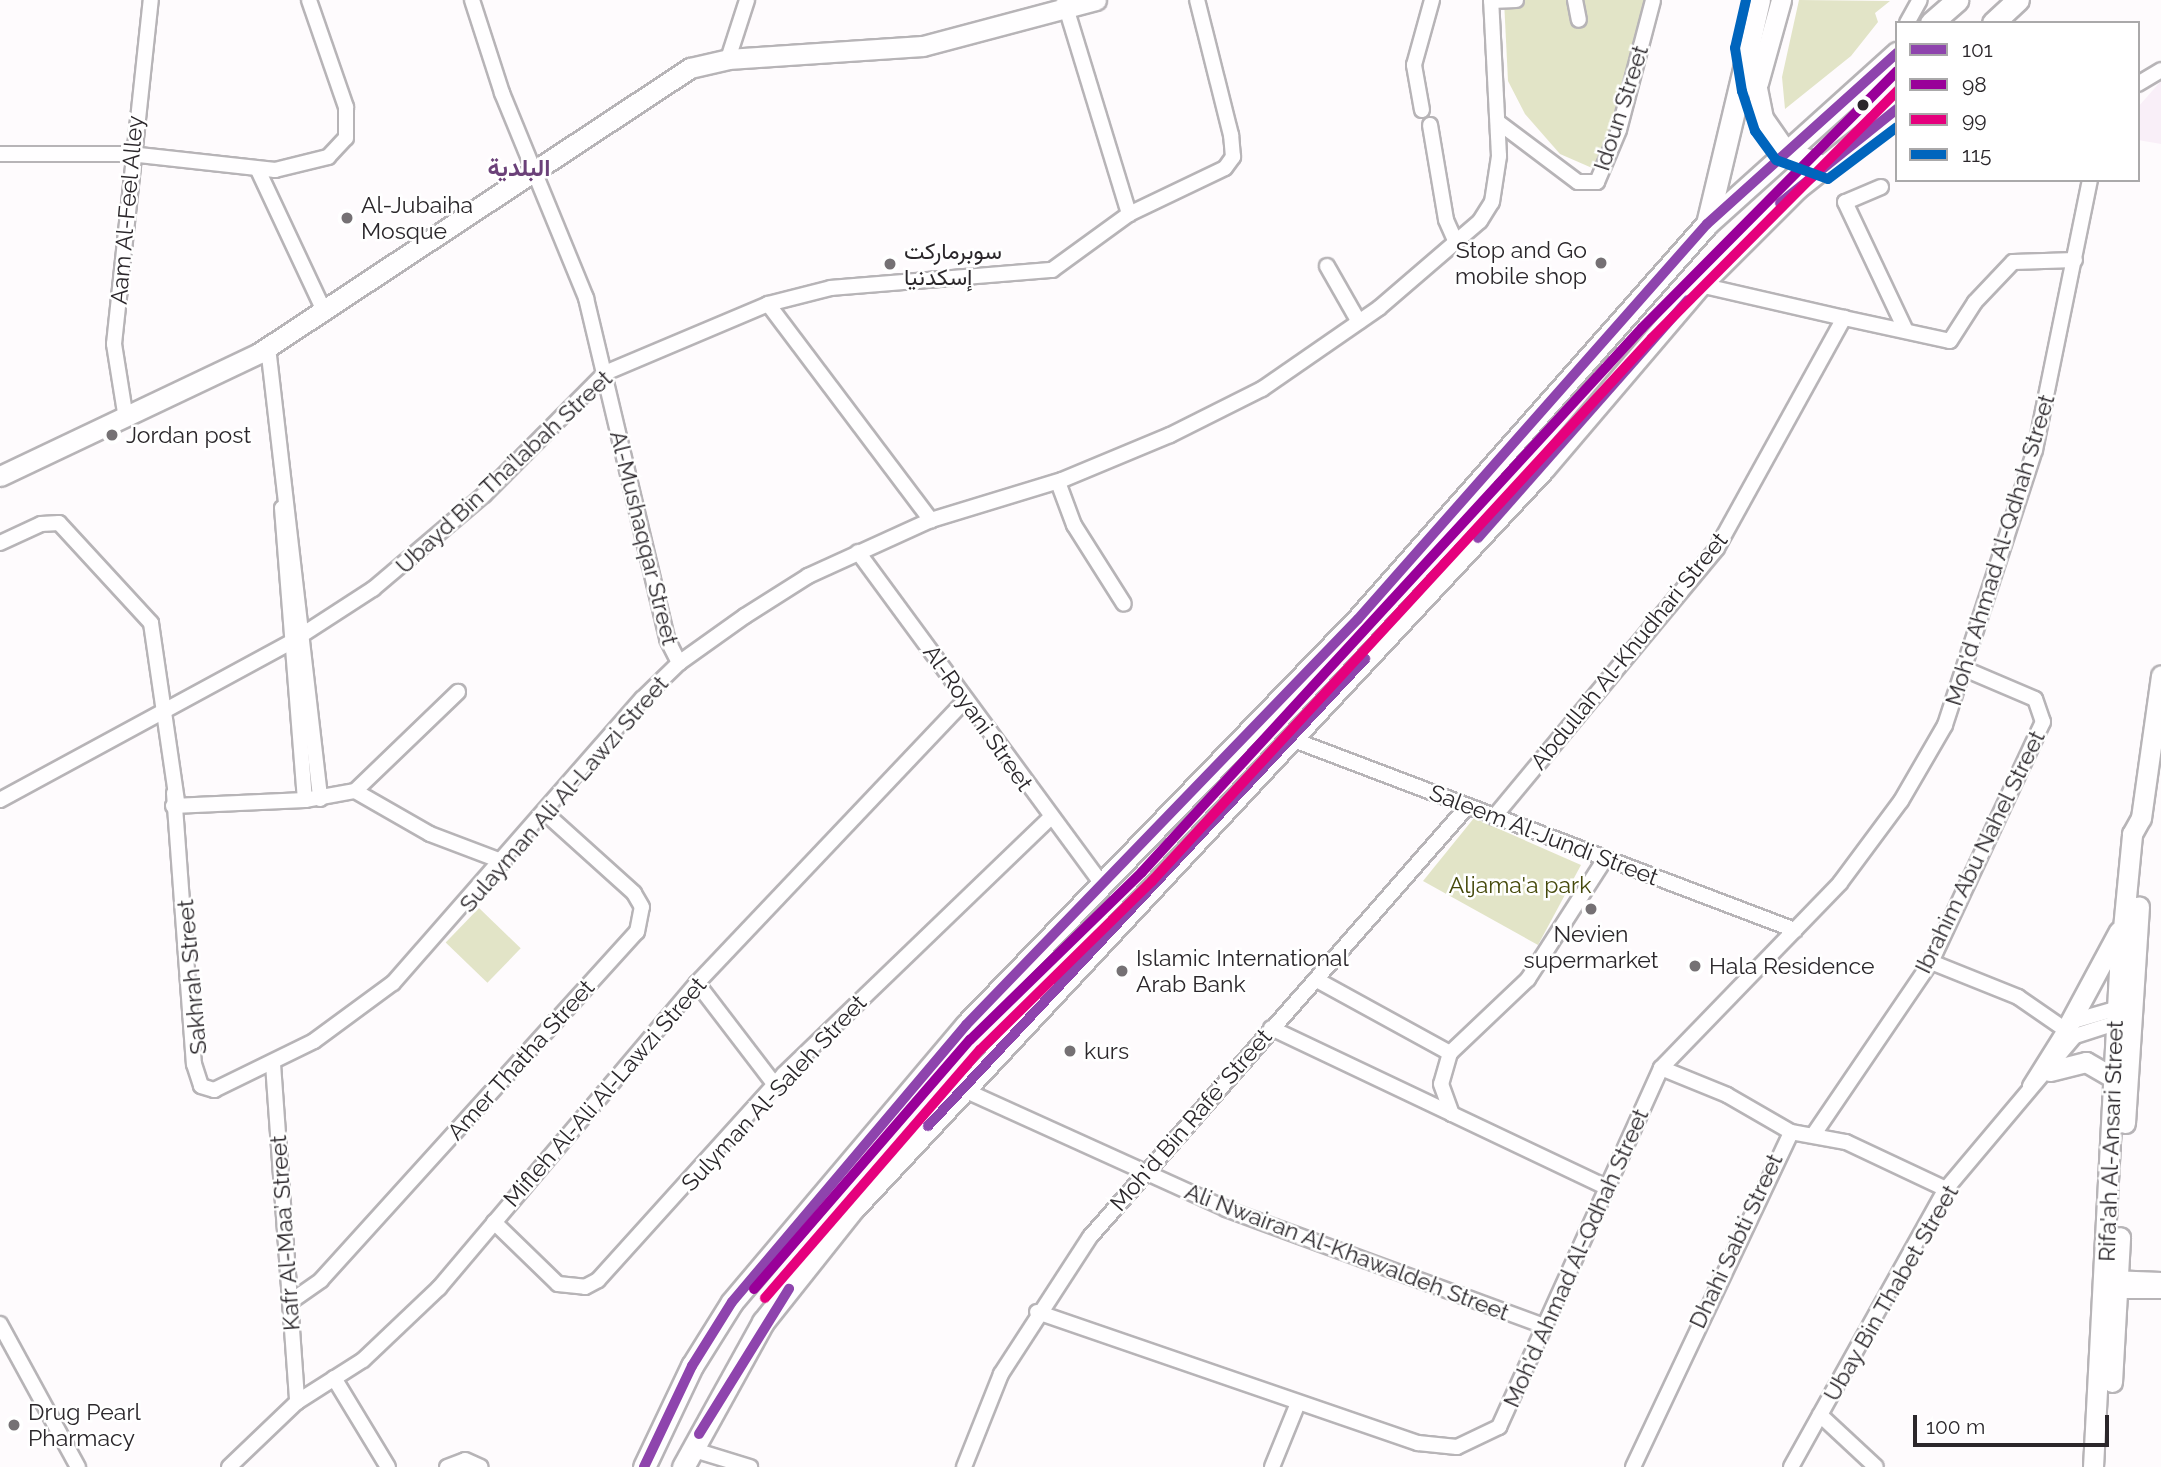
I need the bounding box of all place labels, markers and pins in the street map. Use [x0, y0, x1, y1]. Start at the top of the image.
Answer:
unlabelled marker [1856, 98, 1870, 112]
place label: Al-Jubaiha Mosque [361, 191, 473, 245]
marker: Al-Jubaiha Mosque [339, 210, 355, 226]
place label: Stop and Go mobile shop [1455, 236, 1587, 290]
place label: سوبرماركت إسكدنيا [904, 237, 1002, 291]
marker: Stop and Go mobile shop [1593, 255, 1609, 271]
marker: سوبرماركت إسكدنيا [882, 256, 898, 272]
place label: Jordan post [126, 421, 251, 449]
marker: Jordan post [104, 427, 120, 443]
marker: Nevien supermarket [1583, 901, 1599, 917]
place label: Nevien supermarket [1524, 920, 1658, 974]
place label: Islamic International Arab Bank [1136, 944, 1349, 998]
place label: Hala Residence [1709, 952, 1875, 980]
marker: Hala Residence [1687, 958, 1703, 974]
marker: Islamic International Arab Bank [1114, 963, 1130, 979]
place label: kurs [1084, 1037, 1129, 1065]
marker: kurs [1062, 1043, 1078, 1059]
place label: Drug Pearl Pharmacy [28, 1398, 141, 1452]
marker: Drug Pearl Pharmacy [6, 1417, 22, 1433]

